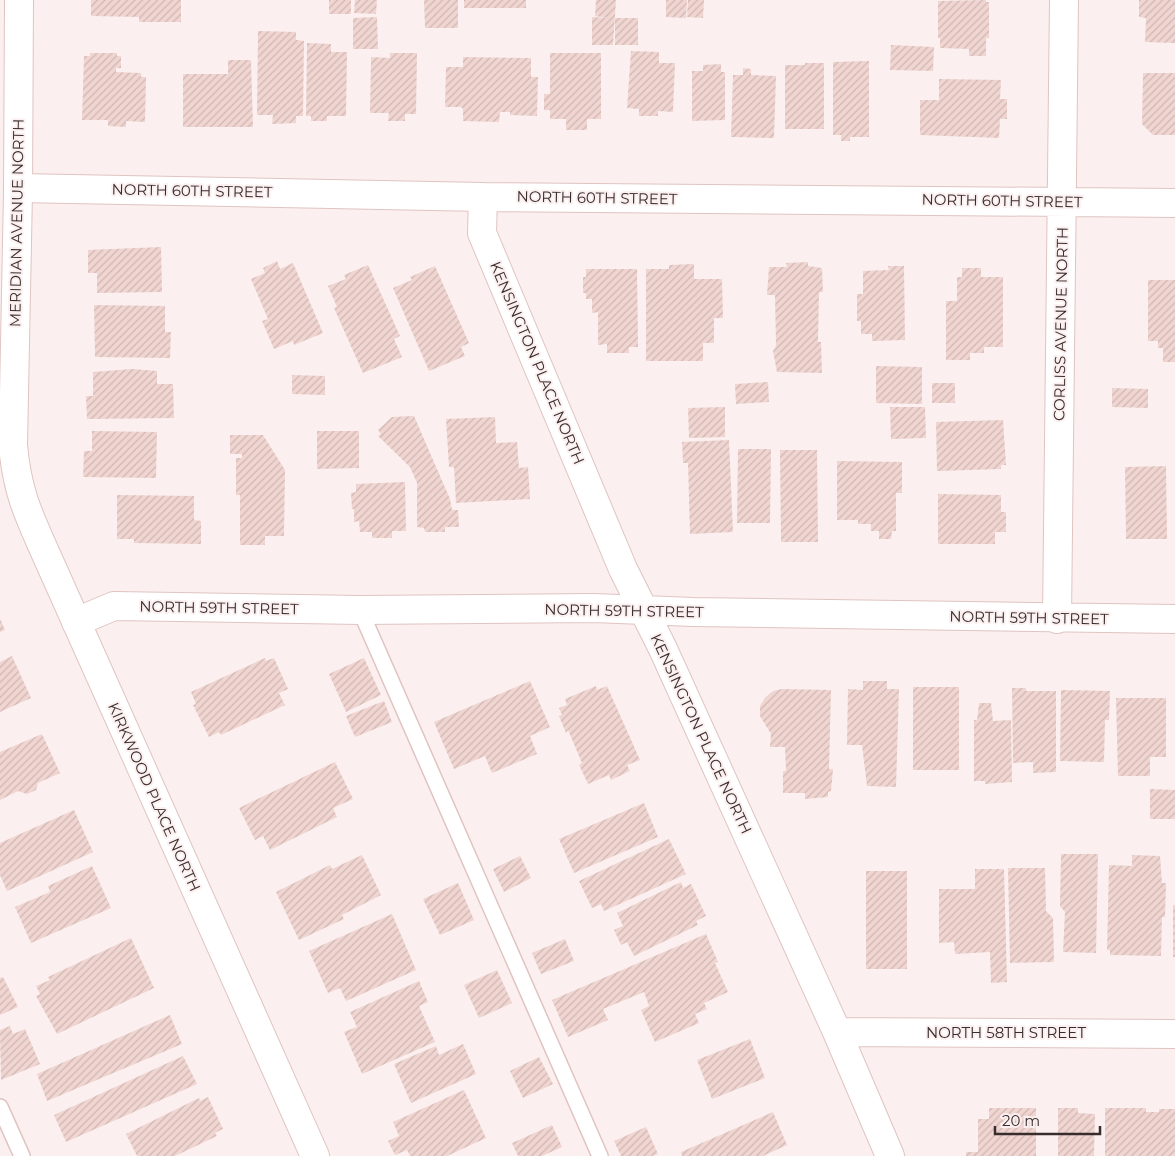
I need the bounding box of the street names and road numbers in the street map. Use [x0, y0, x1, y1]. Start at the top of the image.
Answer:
street label: MERIDIAN AVENUE NORTH [5, 119, 28, 327]
street label: NORTH 60TH STREET [111, 180, 273, 201]
street label: NORTH 60TH STREET [516, 187, 678, 208]
street label: NORTH 60TH STREET [921, 190, 1083, 211]
street label: CORLISS AVENUE NORTH [1049, 227, 1072, 421]
street label: KENSINGTON PLACE NORTH [486, 258, 589, 467]
street label: NORTH 59TH STREET [139, 597, 299, 618]
street label: NORTH 59TH STREET [544, 600, 704, 621]
street label: NORTH 59TH STREET [949, 607, 1109, 628]
street label: KENSINGTON PLACE NORTH [647, 631, 756, 837]
street label: KIRKWOOD PLACE NORTH [104, 699, 205, 894]
street label: NORTH 58TH STREET [926, 1023, 1086, 1042]

